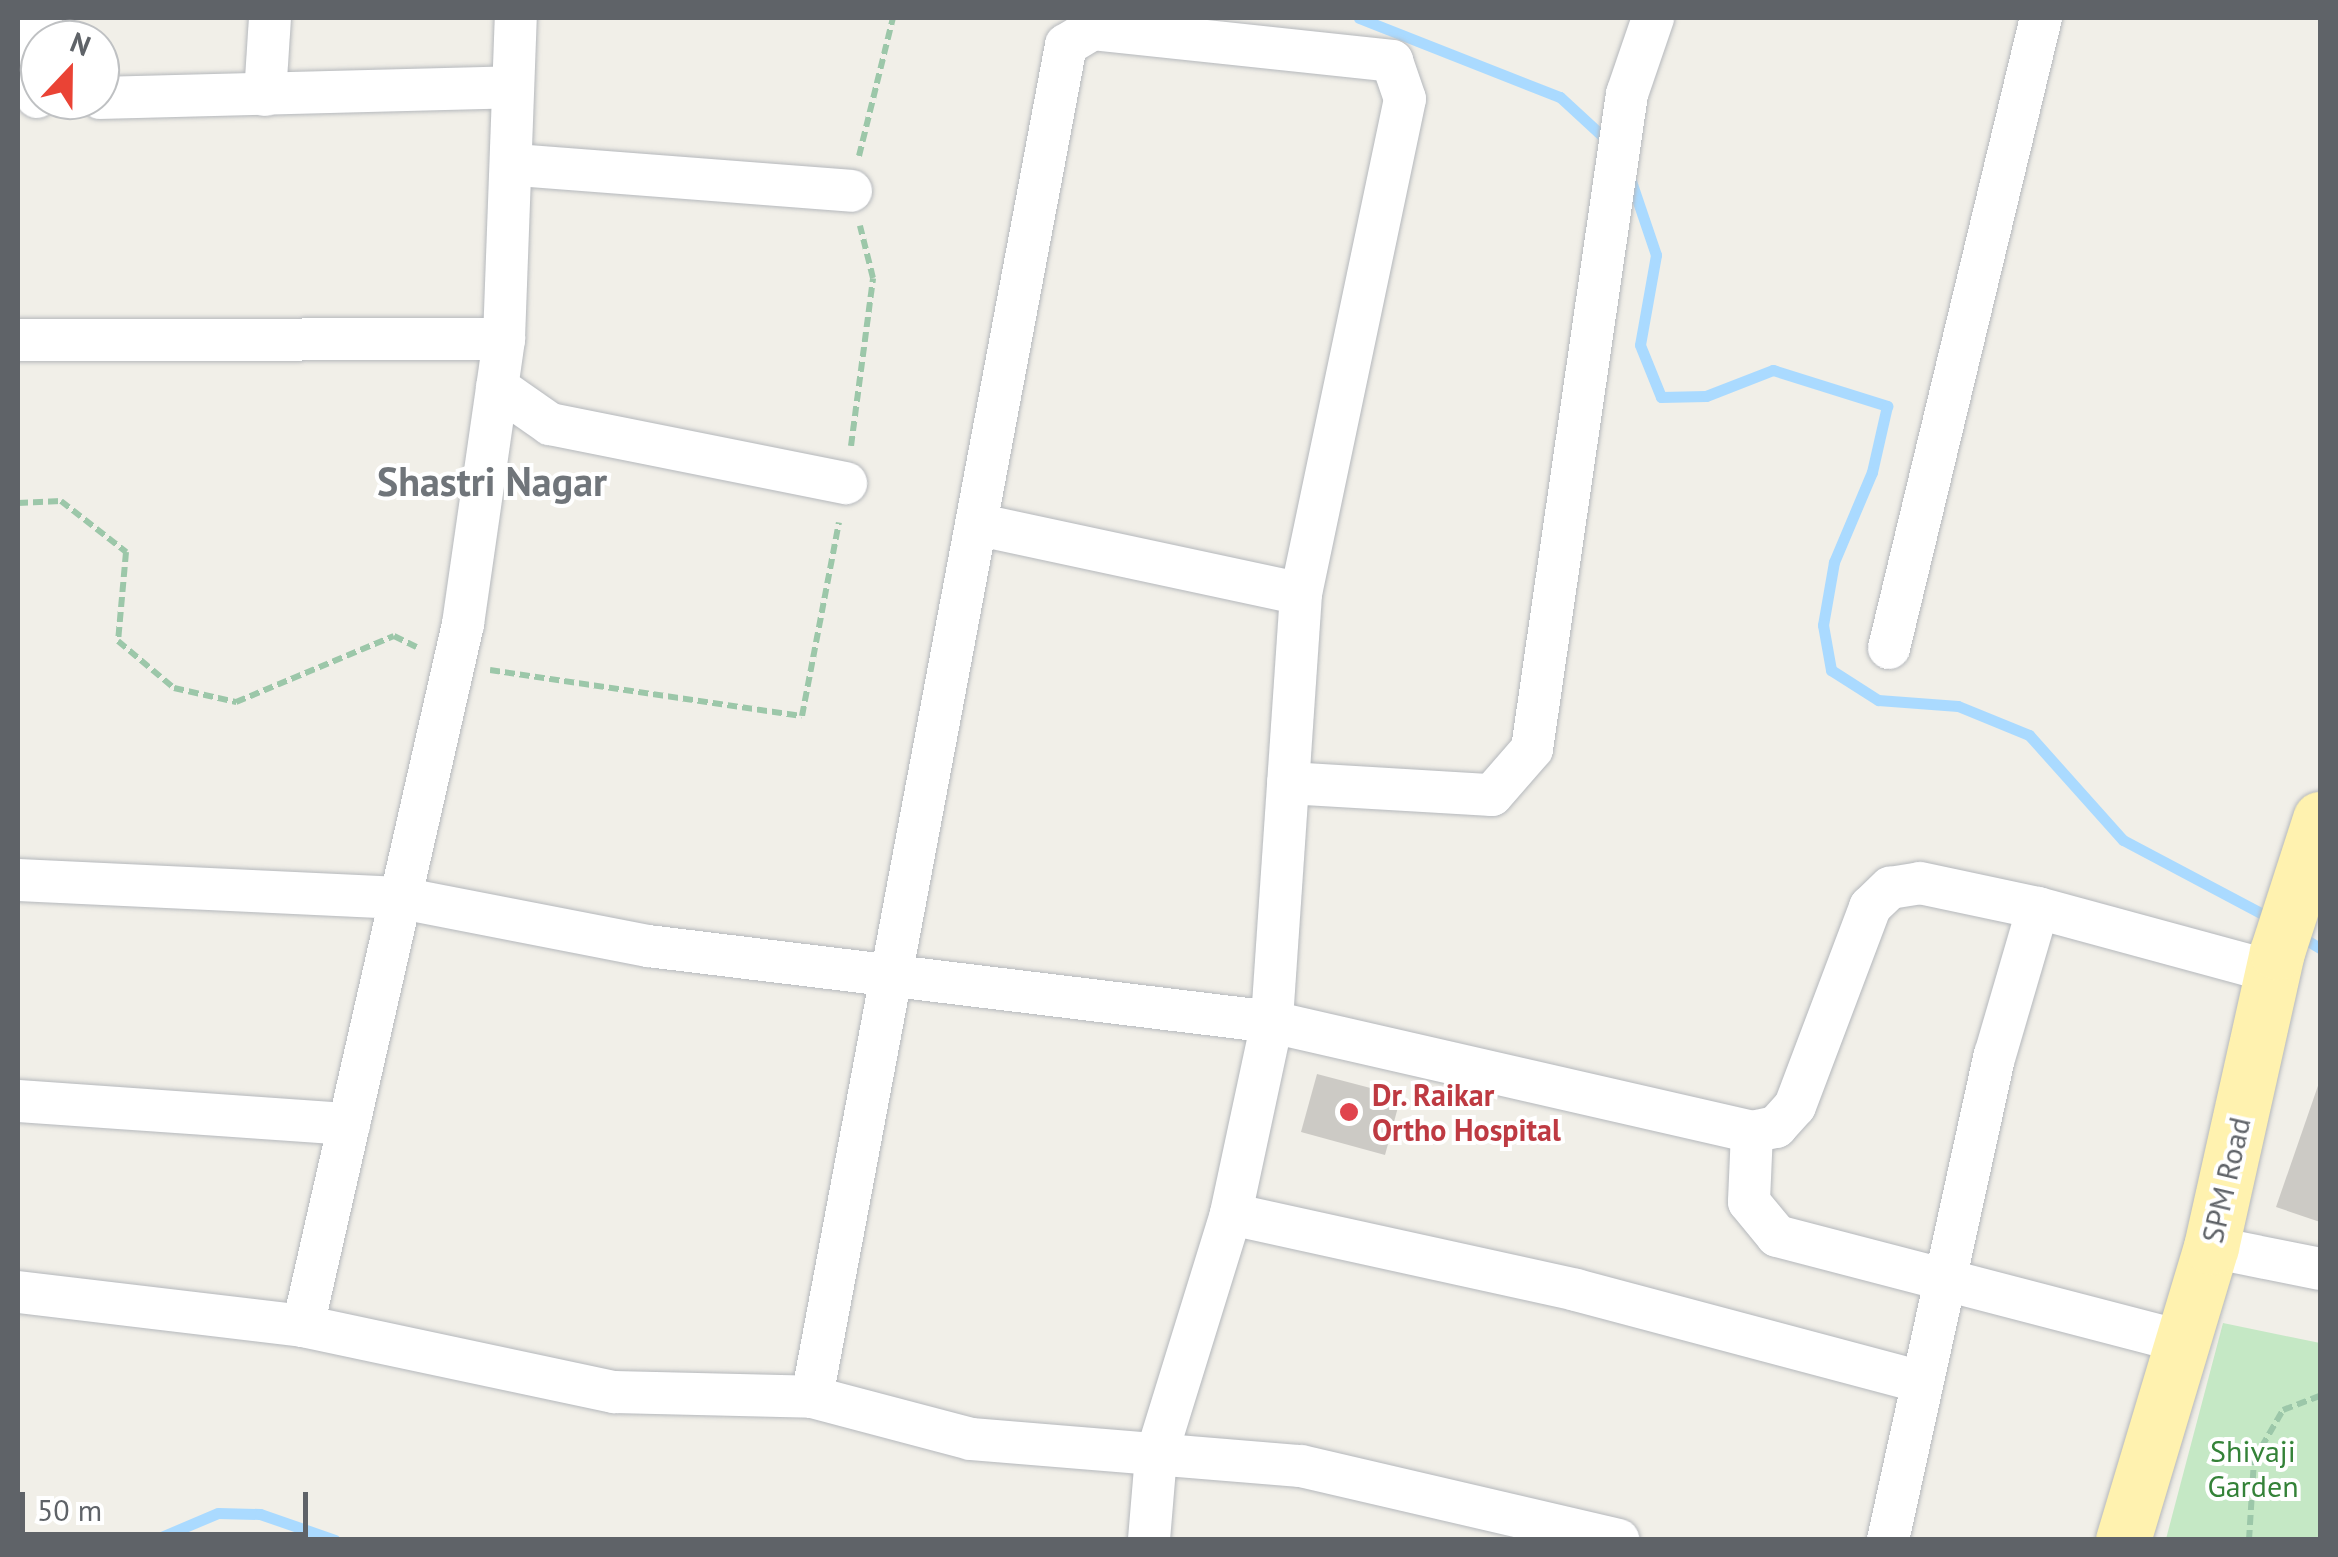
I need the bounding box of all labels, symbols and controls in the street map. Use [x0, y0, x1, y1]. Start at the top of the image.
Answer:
north arrow [20, 20, 120, 120]
text: N [65, 23, 96, 64]
district label: Shastri Nagar [377, 457, 607, 505]
place label: Dr. Raikar Ortho Hospital [1372, 1077, 1561, 1148]
marker: Dr. Raikar Ortho Hospital [1336, 1099, 1362, 1125]
street label: SPM Road [2194, 1114, 2258, 1246]
park label: Shivaji Garden [2207, 1433, 2299, 1504]
scale bar [25, 1472, 312, 1534]
text: 50 m [37, 1490, 102, 1529]

